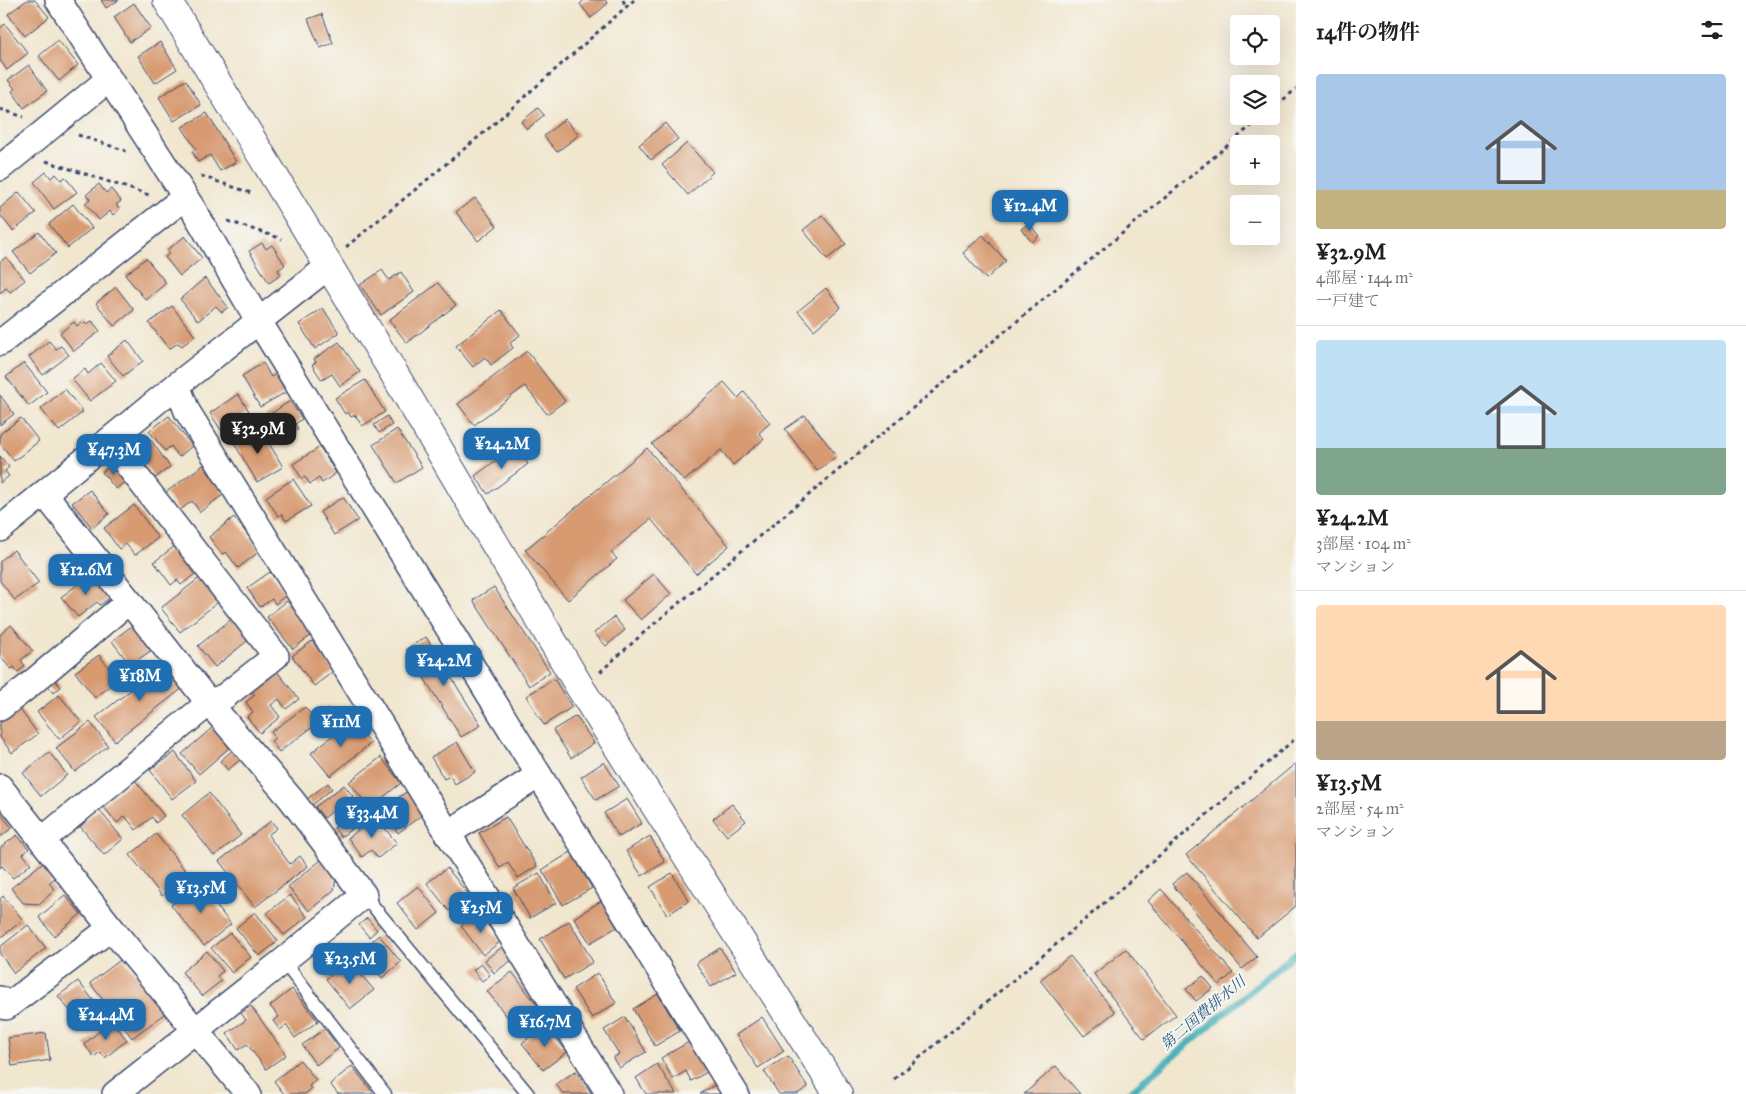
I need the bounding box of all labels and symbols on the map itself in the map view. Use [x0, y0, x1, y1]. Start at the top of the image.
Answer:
pin: ¥12.4M [989, 190, 1071, 232]
pin: ¥32.9M [217, 412, 299, 455]
pin: ¥24.2M [461, 428, 543, 470]
pin: ¥47.3M [73, 434, 155, 476]
pin: ¥12.6M [45, 554, 127, 596]
pin: ¥24.2M [403, 644, 485, 687]
pin: ¥18M [110, 660, 170, 702]
pin: ¥11M [311, 706, 371, 748]
pin: ¥33.4M [331, 796, 413, 839]
pin: ¥13.5M [160, 872, 242, 914]
pin: ¥25M [451, 892, 511, 934]
pin: ¥23.5M [309, 942, 391, 985]
water label: 第二国費排水川 [1157, 971, 1251, 1054]
pin: ¥24.4M [65, 998, 147, 1041]
pin: ¥16.7M [504, 1006, 586, 1048]

